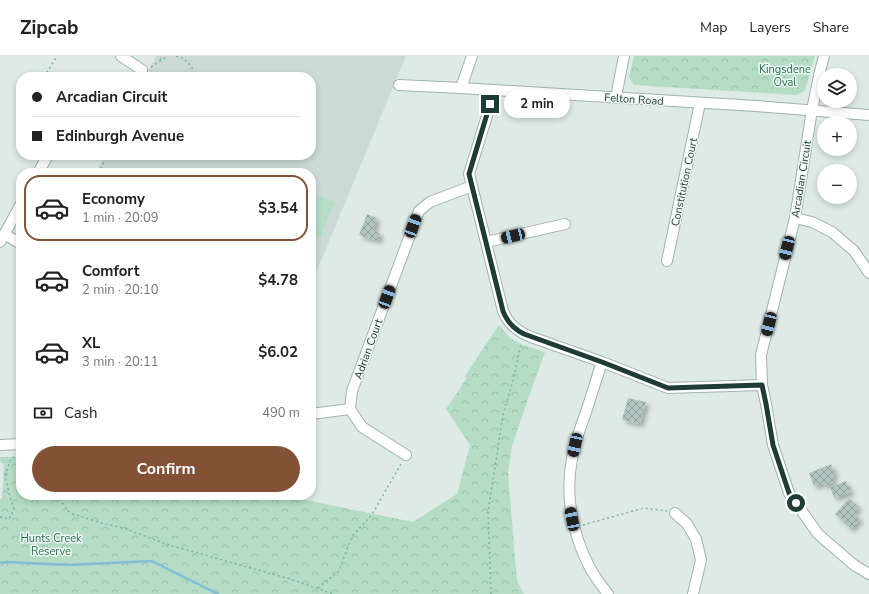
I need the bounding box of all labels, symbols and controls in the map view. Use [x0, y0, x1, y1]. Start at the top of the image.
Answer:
text: Zipcab [20, 15, 78, 41]
text: Map [700, 18, 727, 37]
text: Layers [749, 18, 791, 37]
text: Share [813, 18, 849, 37]
park label: Kingsdene Oval [759, 62, 811, 90]
map controls [817, 68, 857, 204]
button: layers [817, 68, 857, 108]
text: Arcadian Circuit [56, 87, 167, 107]
callout: 2 min [504, 90, 570, 118]
street label: Felton Road [604, 90, 664, 109]
route end [481, 95, 499, 113]
text: 2 min [520, 95, 554, 113]
button: + [817, 116, 857, 156]
text: Edinburgh Avenue [56, 126, 184, 146]
street label: Constitution Court [668, 136, 701, 228]
street label: Arcadian Circuit [788, 139, 815, 219]
button: − [817, 164, 857, 204]
text: Economy [82, 189, 145, 209]
icon: car [34, 190, 70, 226]
text: $3.54 [258, 198, 298, 218]
text: 1 min · 20:09 [82, 209, 158, 227]
car [403, 213, 423, 239]
car [500, 227, 526, 245]
car [778, 235, 796, 261]
text: Comfort [82, 261, 139, 281]
icon: car [34, 262, 70, 298]
text: $4.78 [258, 270, 298, 290]
text: 2 min · 20:10 [82, 281, 158, 299]
car [377, 284, 397, 310]
car [760, 311, 778, 337]
street label: Adrian Court [351, 317, 386, 381]
text: XL [82, 333, 101, 353]
icon: car [34, 334, 70, 370]
text: $6.02 [258, 342, 298, 362]
text: 3 min · 20:11 [82, 353, 158, 371]
icon: cash [32, 402, 54, 424]
text: Cash [64, 403, 98, 423]
text: 490 m [262, 404, 300, 422]
car [567, 432, 583, 458]
button: Confirm [32, 446, 300, 492]
route start [787, 494, 805, 512]
car [564, 506, 580, 532]
park label: Hunts Creek Reserve [20, 531, 82, 559]

